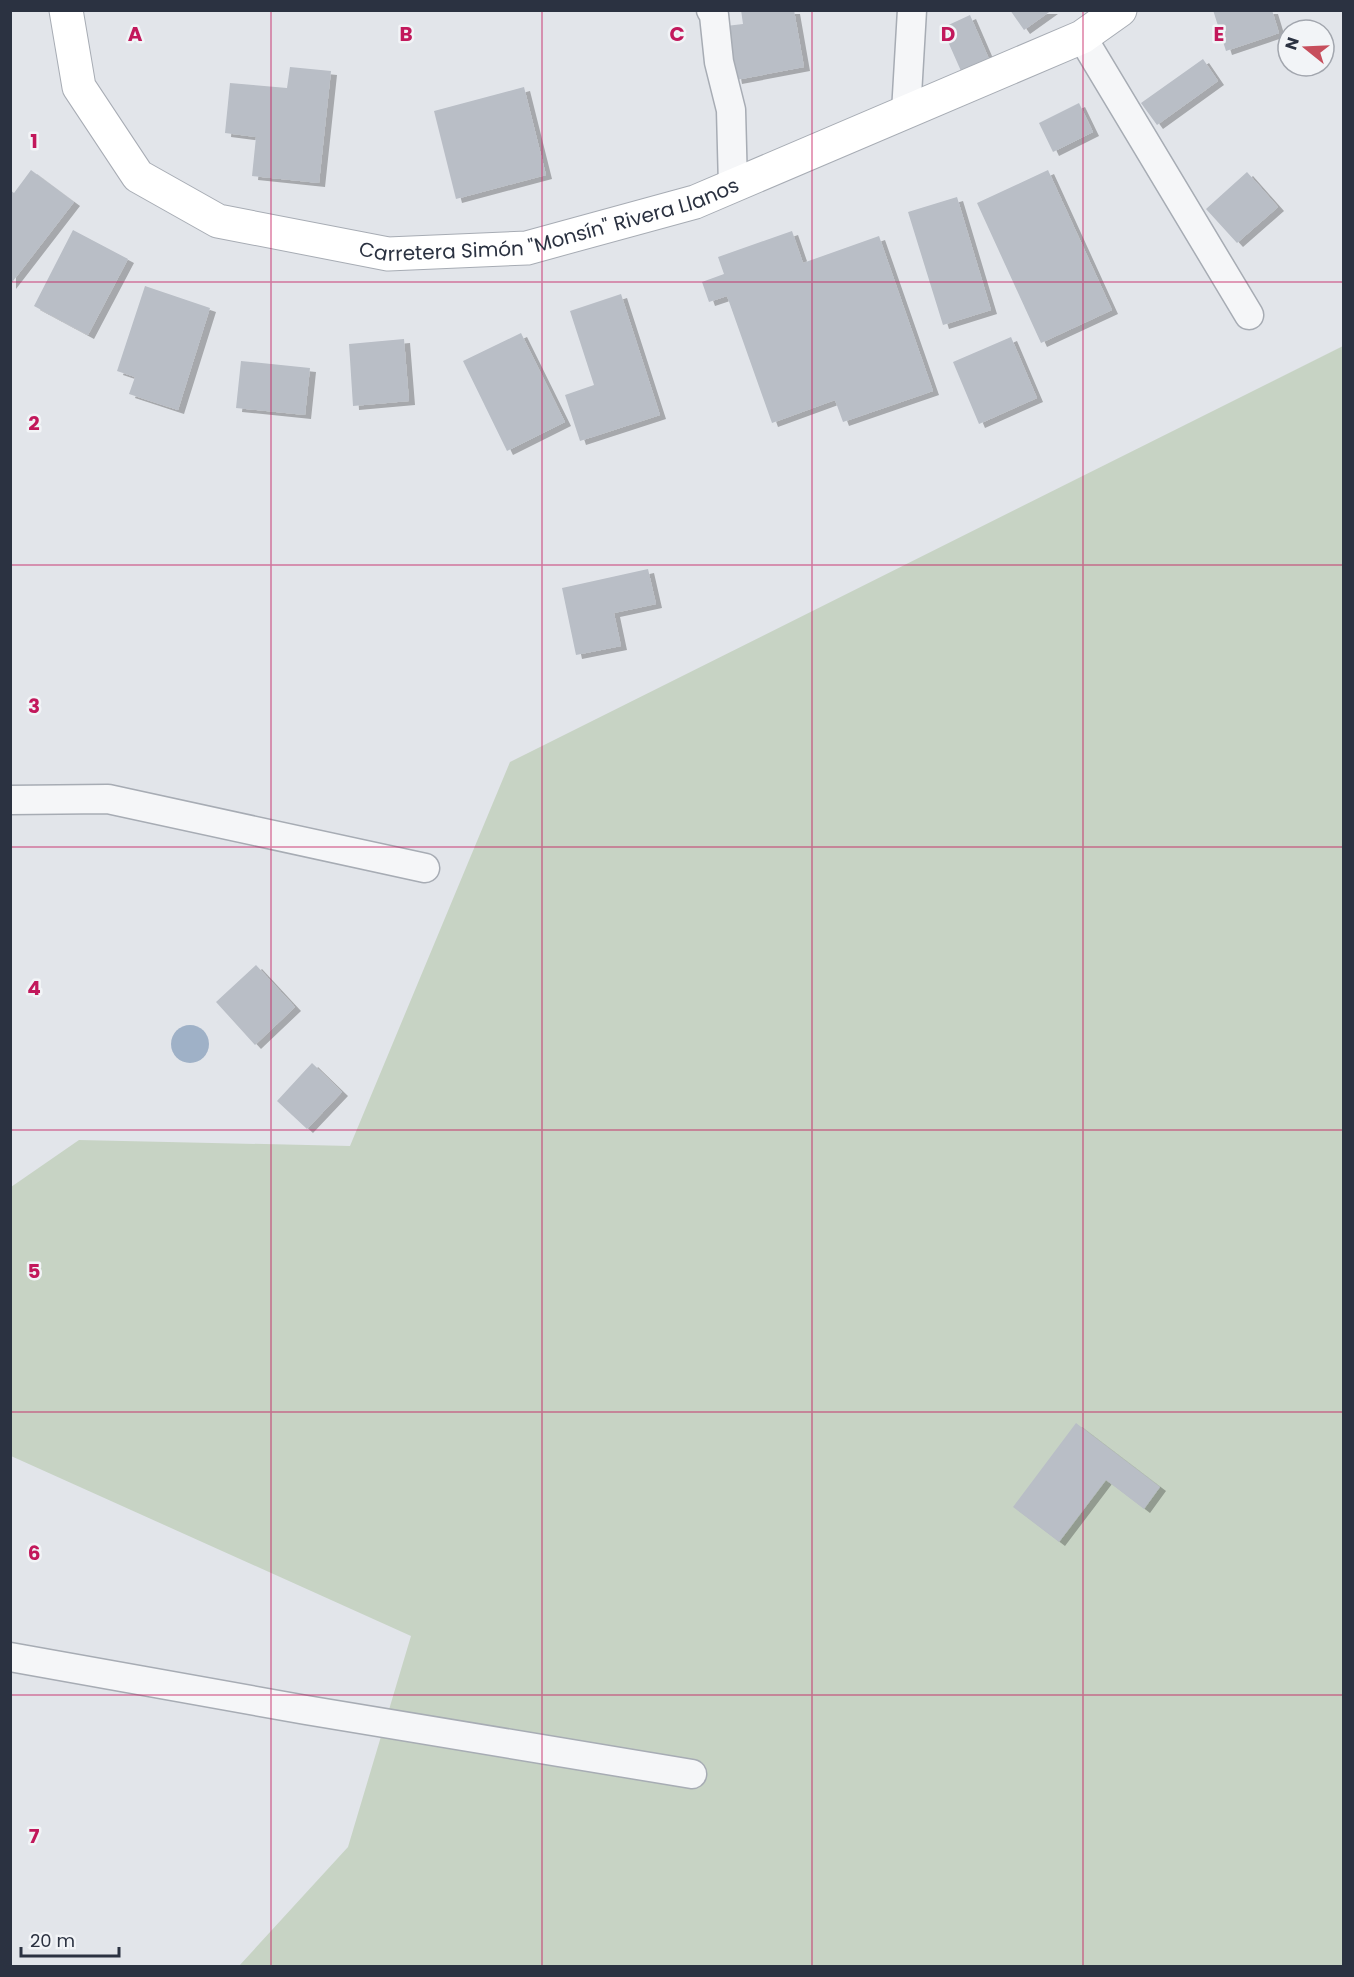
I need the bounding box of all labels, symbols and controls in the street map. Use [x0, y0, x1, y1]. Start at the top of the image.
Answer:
north arrow [1276, 18, 1336, 78]
text: A [128, 20, 143, 48]
text: B [399, 20, 413, 48]
text: C [669, 20, 685, 48]
text: D [941, 20, 955, 48]
text: E [1214, 20, 1224, 48]
text: N [1279, 34, 1305, 53]
text: 1 [30, 127, 38, 155]
street label: Carretera Simón "Monsín" Rivera Llanos [357, 171, 743, 268]
text: 2 [28, 409, 40, 437]
text: 3 [28, 692, 40, 720]
text: 4 [27, 974, 41, 1002]
text: 5 [28, 1257, 41, 1285]
text: 6 [28, 1539, 40, 1567]
text: 7 [29, 1822, 40, 1850]
scale bar [21, 1920, 118, 1958]
text: 20 m [30, 1928, 75, 1953]

